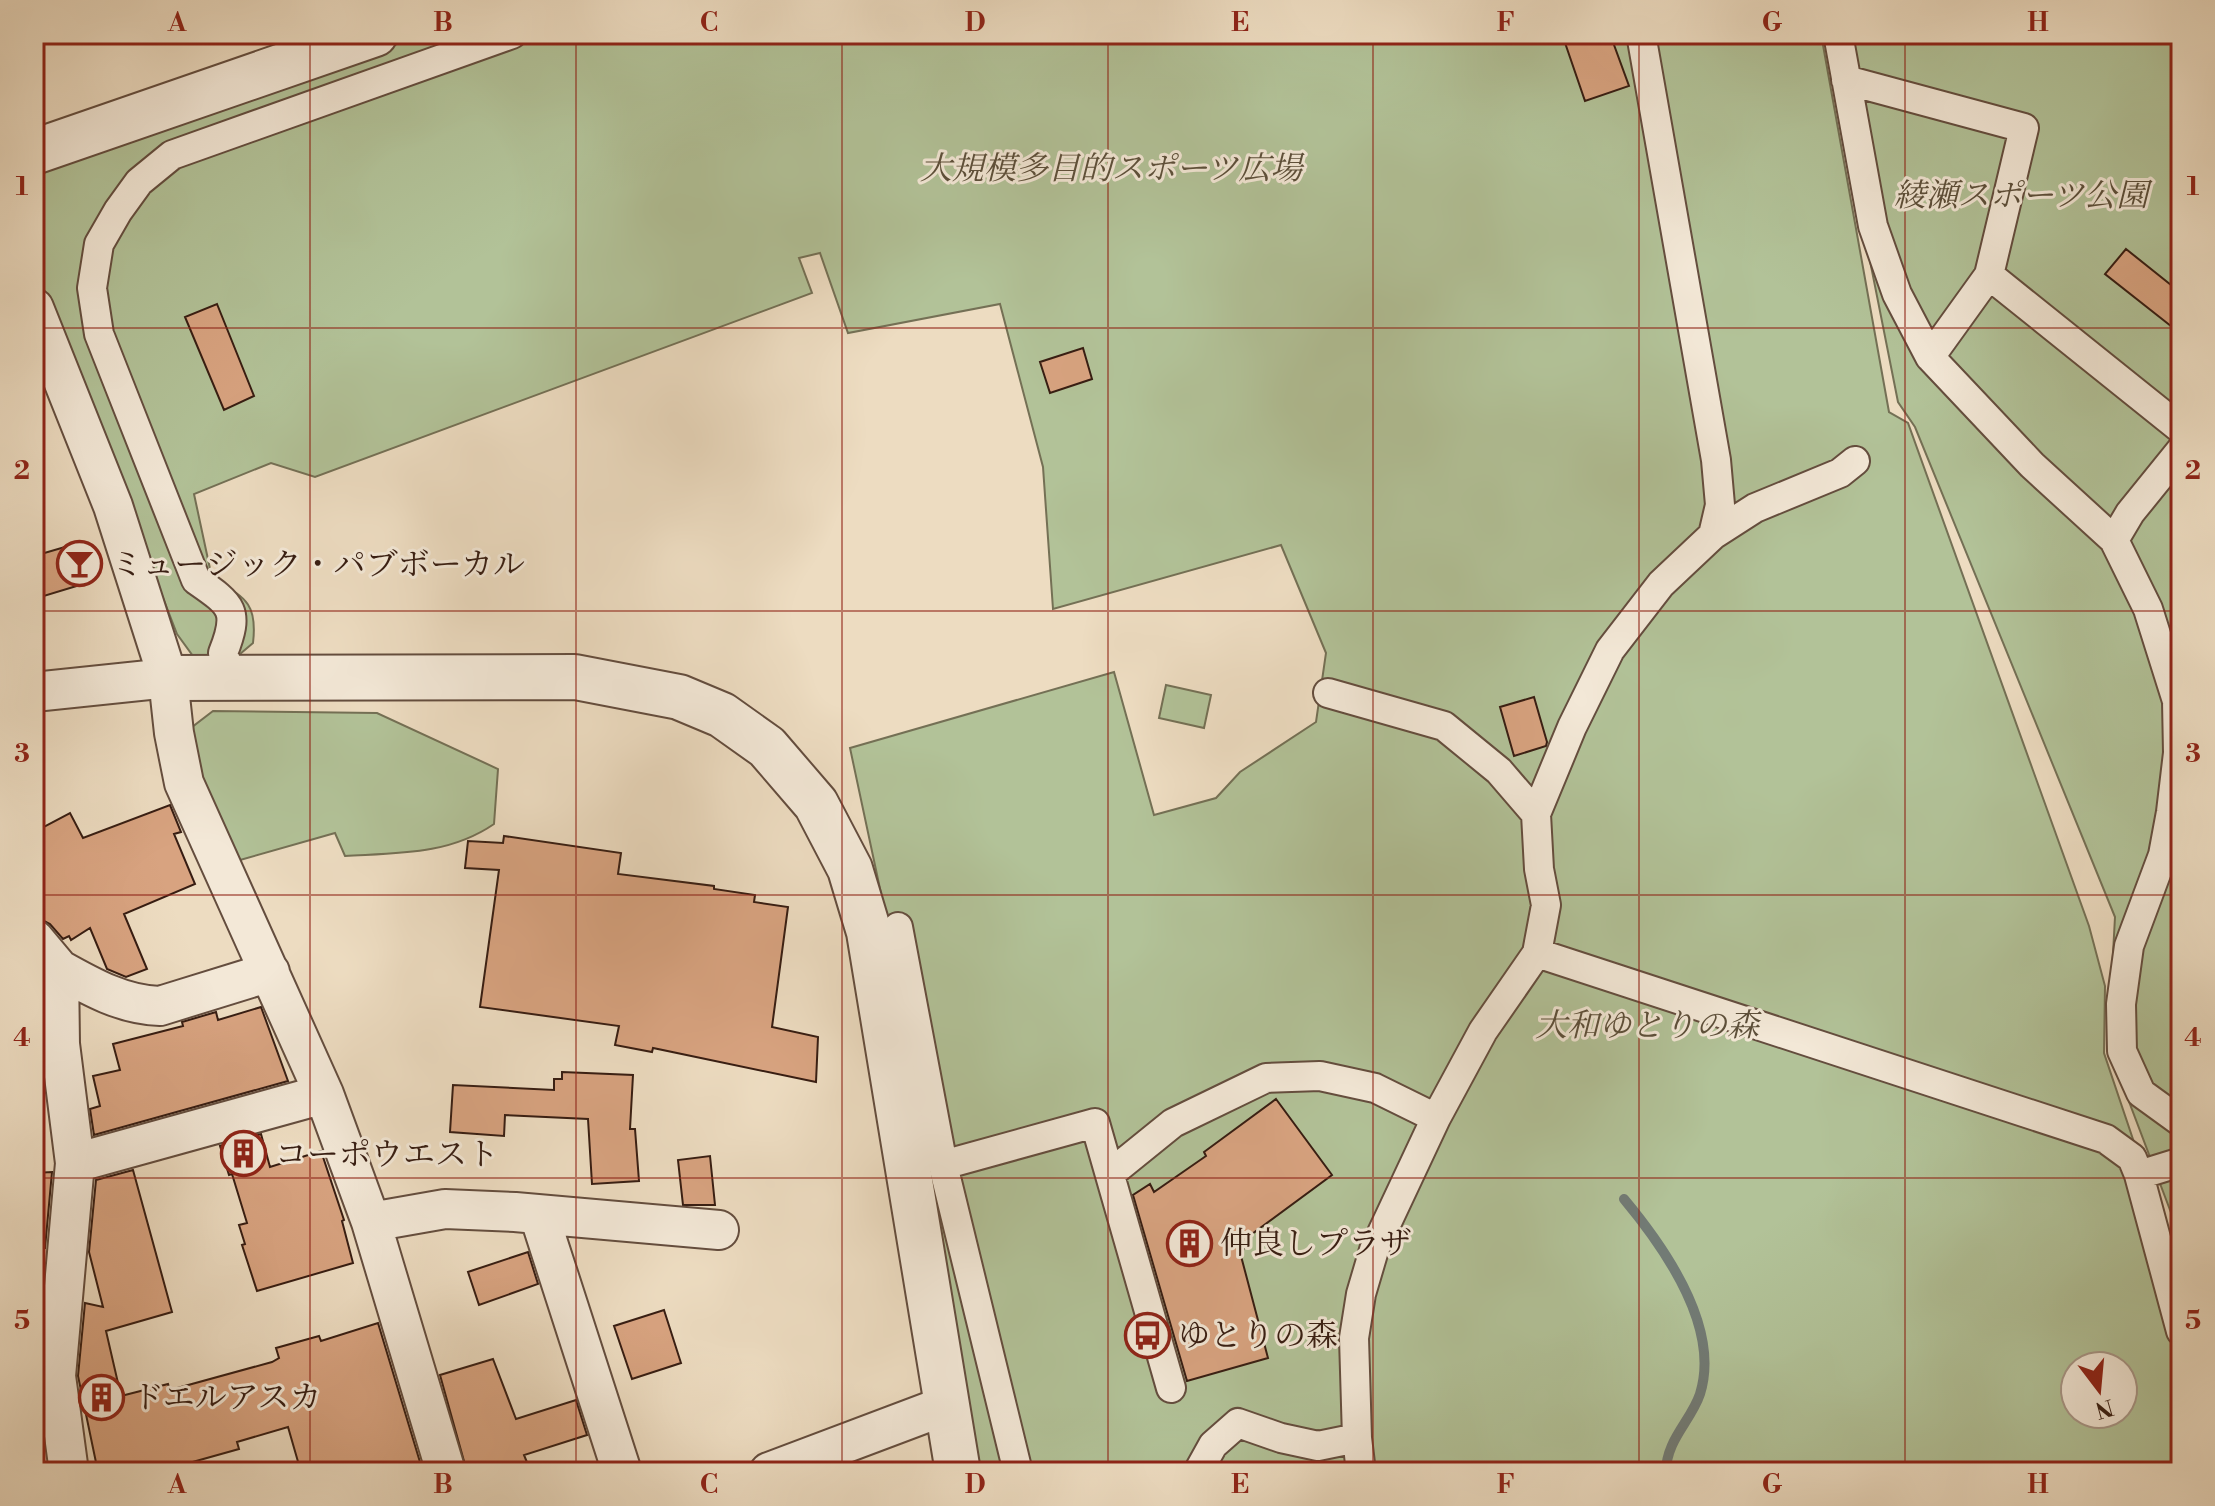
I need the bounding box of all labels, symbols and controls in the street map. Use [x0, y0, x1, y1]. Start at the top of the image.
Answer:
text: A [167, 7, 187, 39]
text: B [433, 7, 453, 39]
text: C [700, 7, 718, 39]
text: D [965, 7, 985, 39]
text: E [1231, 7, 1249, 39]
text: F [1497, 7, 1515, 39]
text: G [1762, 7, 1783, 39]
text: H [2027, 7, 2049, 39]
park label: 大規模多目的スポーツ広場 [920, 149, 1305, 189]
text: 1 [16, 171, 29, 203]
text: 1 [2187, 171, 2200, 203]
park label: 綾瀬スポーツ公園 [1894, 176, 2153, 216]
text: 2 [14, 455, 30, 487]
text: 2 [2185, 455, 2201, 487]
bar icon: ミュージック・パブボーカル [56, 540, 104, 588]
place label: ミュージック・パブボーカル [111, 545, 525, 585]
text: 3 [14, 738, 30, 770]
text: 3 [2185, 738, 2201, 770]
park label: 大和ゆとりの森 [1535, 1006, 1762, 1046]
text: 4 [13, 1022, 31, 1054]
text: 4 [2184, 1022, 2202, 1054]
building icon: コーポウエスト [220, 1130, 268, 1178]
place label: コーポウエスト [275, 1135, 499, 1175]
building icon: 仲良しプラザ [1165, 1219, 1213, 1267]
place label: 仲良しプラザ [1220, 1224, 1412, 1264]
text: 5 [14, 1305, 30, 1337]
text: 5 [2185, 1305, 2201, 1337]
bus stop icon: ゆとりの森 [1123, 1311, 1171, 1359]
place label: ゆとりの森 [1178, 1316, 1338, 1356]
north arrow [2059, 1350, 2139, 1430]
building icon: ドエルアスカ [77, 1373, 125, 1421]
place label: ドエルアスカ [132, 1378, 321, 1418]
text: N [2091, 1392, 2116, 1423]
text: A [167, 1469, 187, 1501]
text: B [433, 1469, 453, 1501]
text: C [700, 1469, 718, 1501]
text: D [965, 1469, 985, 1501]
text: E [1231, 1469, 1249, 1501]
text: F [1497, 1469, 1515, 1501]
text: G [1762, 1469, 1783, 1501]
text: H [2027, 1469, 2049, 1501]

